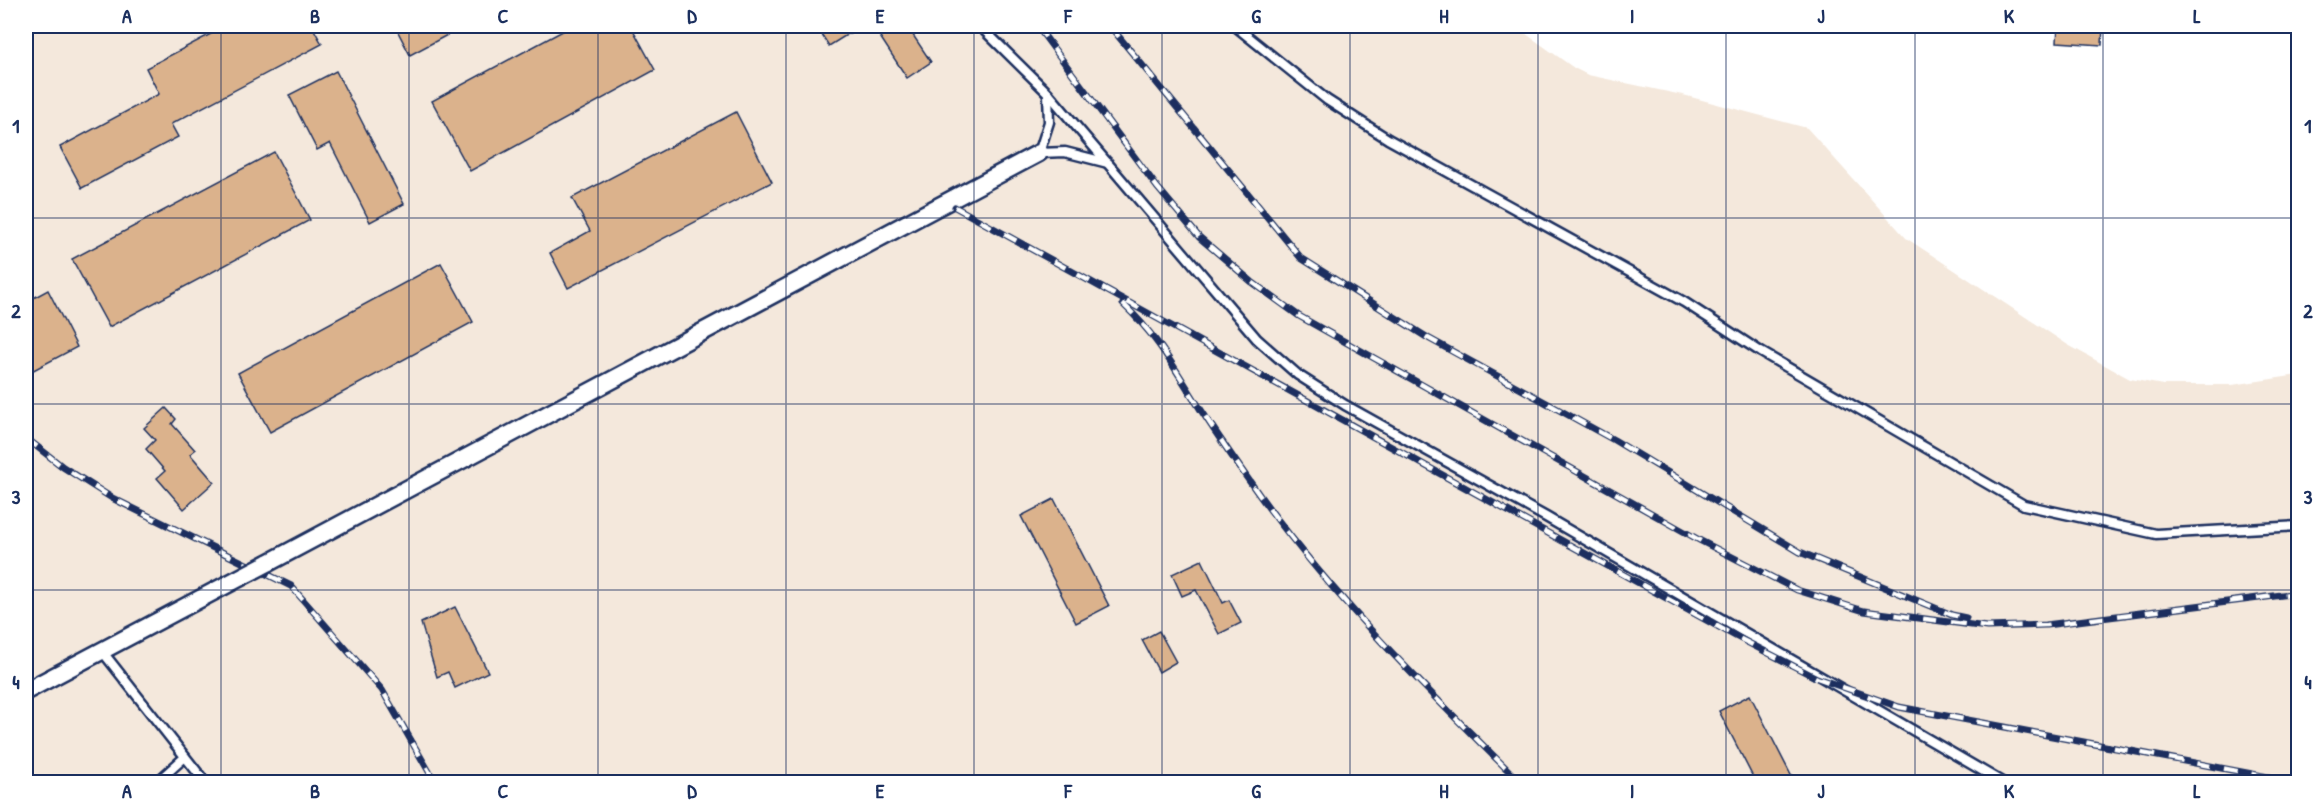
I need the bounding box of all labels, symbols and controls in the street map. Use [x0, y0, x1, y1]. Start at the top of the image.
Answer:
text: A [122, 2, 132, 29]
text: B [310, 2, 320, 29]
text: C [498, 2, 509, 29]
text: D [687, 2, 697, 29]
text: E [876, 2, 885, 29]
text: F [1063, 2, 1073, 29]
text: G [1251, 2, 1261, 29]
text: H [1439, 2, 1449, 29]
text: I [1630, 2, 1634, 29]
text: J [1817, 2, 1825, 29]
text: K [2004, 2, 2015, 29]
text: L [2193, 2, 2201, 29]
text: 1 [12, 112, 20, 139]
text: 1 [2304, 112, 2312, 139]
text: 2 [11, 297, 21, 324]
text: 2 [2303, 297, 2313, 324]
text: 3 [12, 483, 21, 510]
text: 3 [2304, 483, 2313, 510]
text: 4 [12, 668, 20, 695]
text: 4 [2304, 668, 2312, 695]
text: A [122, 777, 132, 804]
text: B [310, 777, 320, 804]
text: C [498, 777, 509, 804]
text: D [687, 777, 697, 804]
text: E [876, 777, 885, 804]
text: F [1063, 777, 1073, 804]
text: G [1251, 777, 1261, 804]
text: H [1439, 777, 1449, 804]
text: I [1630, 777, 1634, 804]
text: J [1817, 777, 1825, 804]
text: K [2004, 777, 2015, 804]
text: L [2193, 777, 2201, 804]

